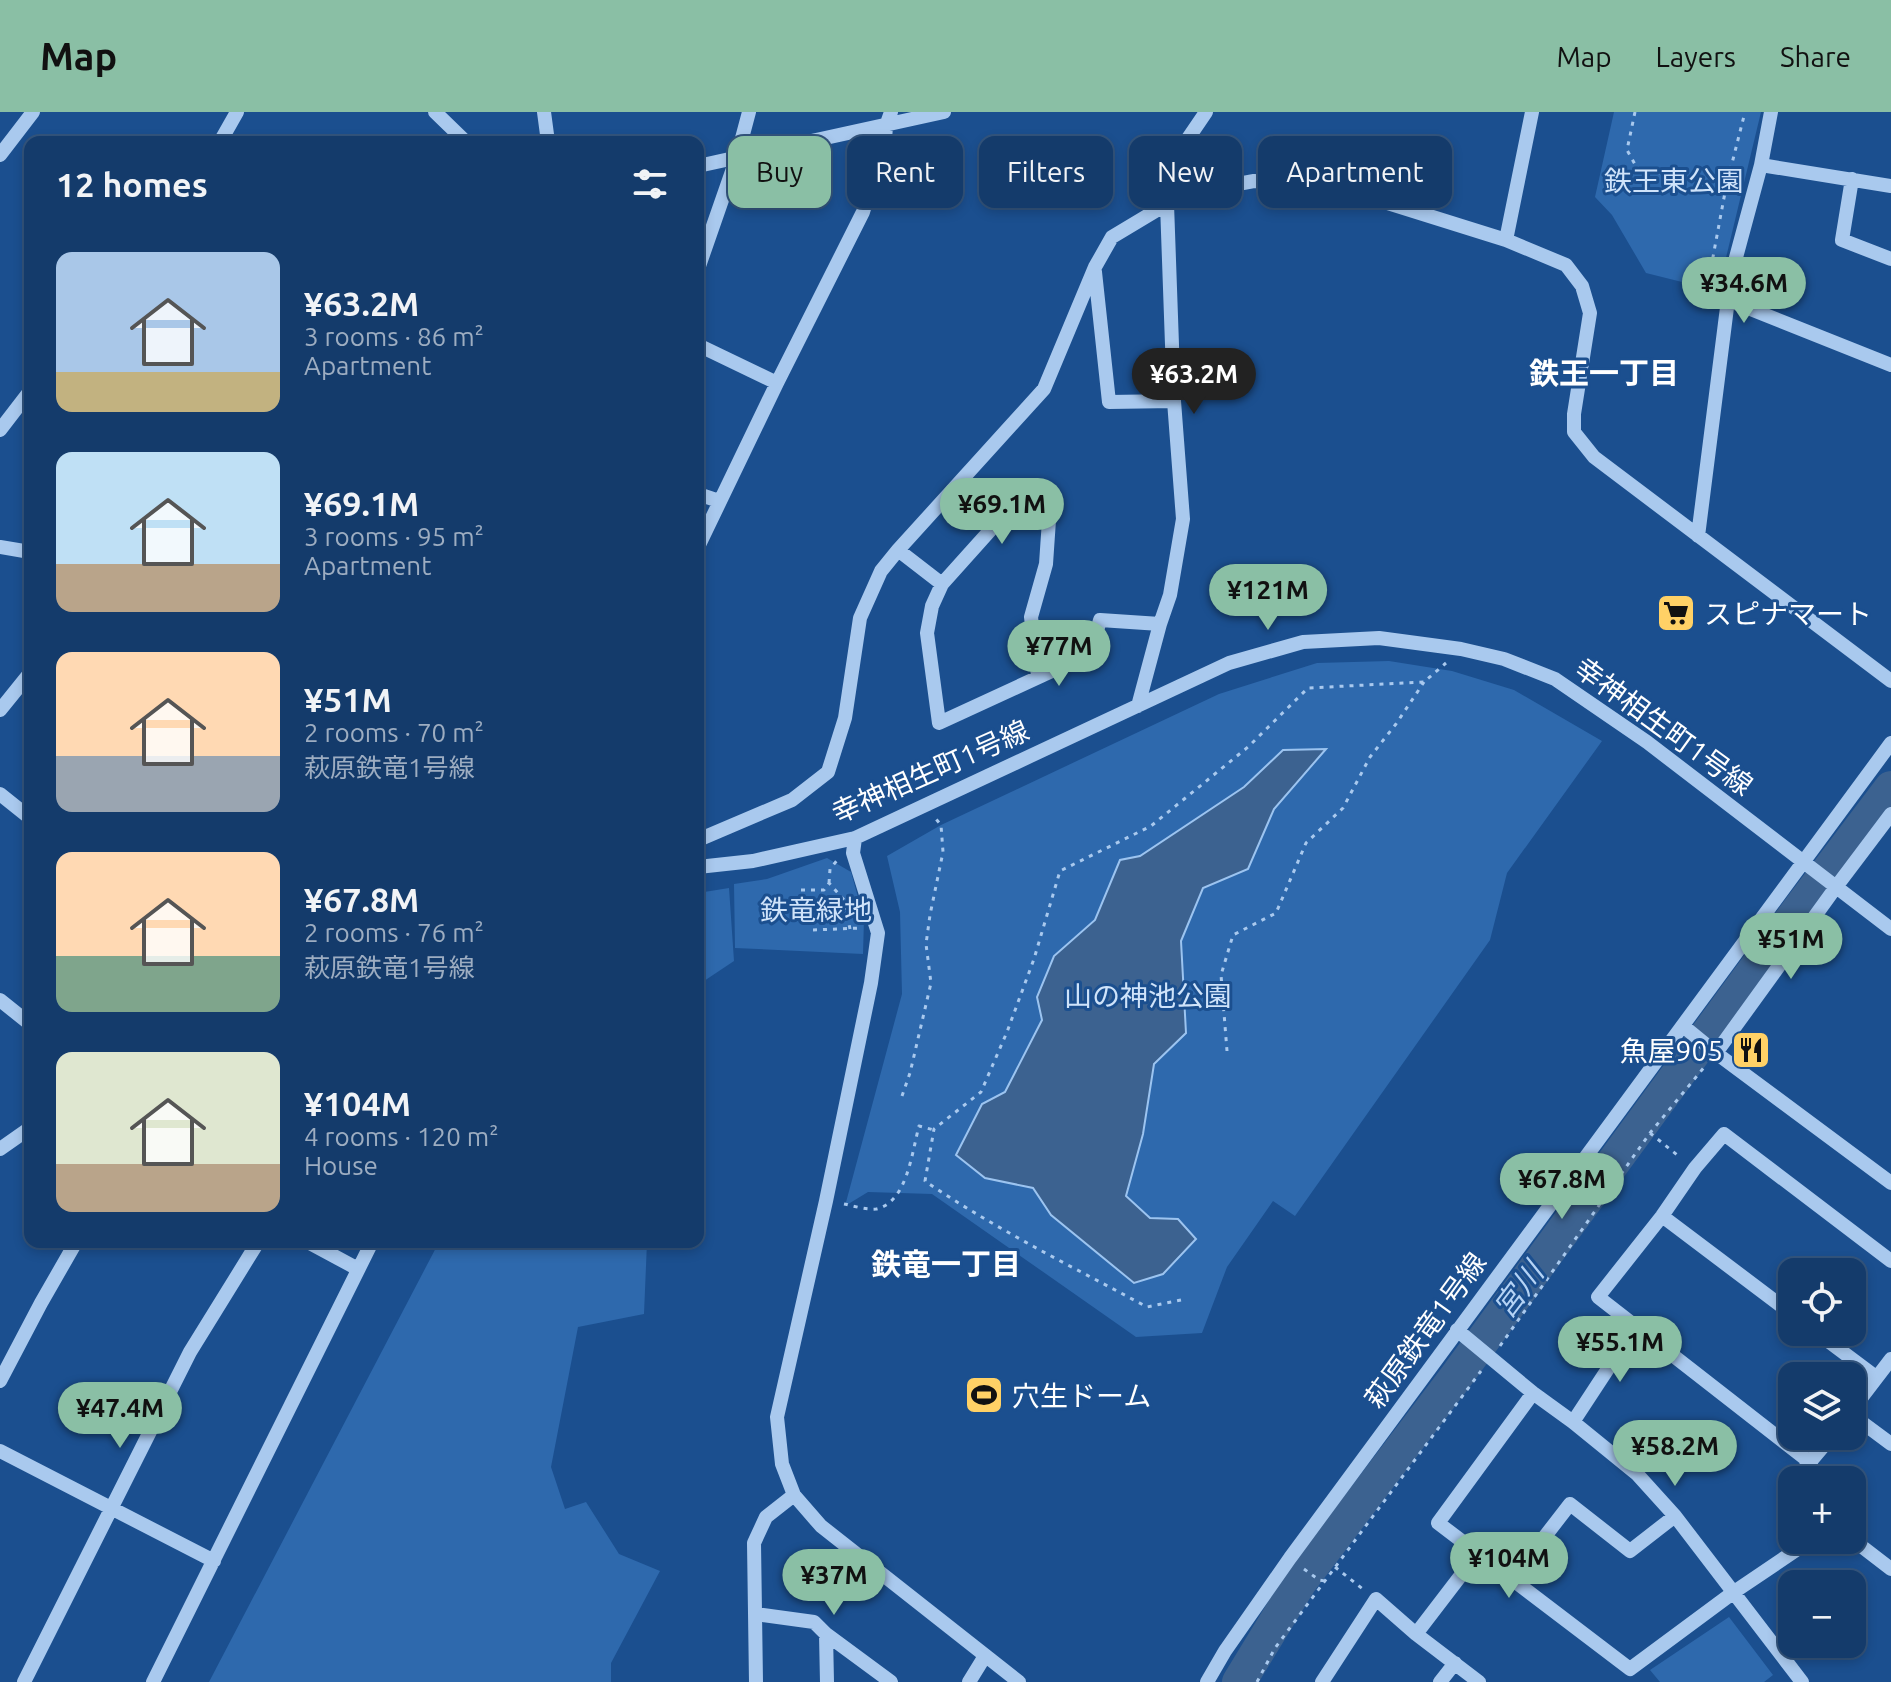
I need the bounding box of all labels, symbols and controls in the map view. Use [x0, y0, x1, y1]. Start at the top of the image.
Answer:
text: Map [40, 35, 117, 77]
text: Map [1556, 41, 1612, 72]
text: Layers [1656, 41, 1736, 72]
text: Share [1780, 41, 1851, 72]
chip: Buy [728, 136, 831, 208]
chip: Rent [847, 136, 963, 208]
chip: Filters [979, 136, 1113, 208]
chip: New [1129, 136, 1242, 208]
chip: Apartment [1258, 136, 1452, 208]
icon: filters [628, 162, 672, 206]
text: 12 homes [56, 165, 208, 203]
park label: 鉄王東公園 [1604, 165, 1744, 196]
pin: ¥34.6M [1679, 257, 1809, 325]
text: ¥34.6M [1700, 268, 1788, 297]
icon: home [120, 284, 216, 380]
text: ¥63.2M [304, 284, 419, 322]
text: 3 rooms · 86 m² [304, 322, 484, 351]
pin: ¥63.2M [1129, 348, 1259, 416]
text: Apartment [304, 351, 431, 380]
district label: 鉄王一丁目 [1529, 356, 1679, 390]
text: ¥63.2M [1150, 359, 1238, 388]
pin: ¥69.1M [937, 478, 1067, 546]
icon: home [120, 484, 216, 580]
text: ¥69.1M [304, 484, 419, 522]
text: ¥69.1M [958, 489, 1046, 518]
text: 3 rooms · 95 m² [304, 522, 484, 551]
text: Apartment [304, 551, 431, 580]
pin: ¥121M [1212, 564, 1324, 632]
text: ¥121M [1227, 575, 1309, 604]
supermarket icon: スピナマート [1655, 592, 1697, 634]
place label: スピナマート [1704, 598, 1872, 629]
pin: ¥77M [1012, 620, 1106, 688]
text: ¥77M [1025, 631, 1093, 660]
street label: 幸神相生町1号線 [1569, 651, 1759, 801]
text: ¥51M [304, 680, 392, 718]
icon: home [120, 684, 216, 780]
street label: 幸神相生町1号線 [827, 714, 1033, 828]
text: 2 rooms · 70 m² [304, 718, 484, 747]
text: 萩原鉄竜1号線 [304, 753, 475, 782]
text: ¥67.8M [304, 880, 419, 918]
icon: home [120, 884, 216, 980]
park label: 鉄竜緑地 [760, 894, 872, 925]
pin: ¥51M [1744, 913, 1838, 981]
text: 2 rooms · 76 m² [304, 918, 484, 947]
text: ¥51M [1757, 924, 1825, 953]
text: 萩原鉄竜1号線 [304, 953, 475, 982]
park label: 山の神池公園 [1064, 980, 1232, 1011]
restaurant icon: 魚屋905 [1730, 1029, 1772, 1071]
place label: 魚屋905 [1620, 1035, 1723, 1066]
icon: home [120, 1084, 216, 1180]
text: ¥104M [304, 1084, 411, 1122]
text: 4 rooms · 120 m² [304, 1122, 499, 1151]
text: House [304, 1151, 378, 1180]
pin: ¥67.8M [1497, 1153, 1627, 1221]
text: ¥67.8M [1518, 1164, 1606, 1193]
district label: 鉄竜一丁目 [871, 1247, 1021, 1281]
street label: 萩原鉄竜1号線 [1358, 1247, 1492, 1413]
water label: 宮川 [1486, 1253, 1551, 1324]
map controls [1778, 1258, 1866, 1658]
button: locate [1778, 1258, 1866, 1346]
pin: ¥55.1M [1555, 1316, 1685, 1384]
text: ¥55.1M [1576, 1327, 1664, 1356]
button: layers [1778, 1362, 1866, 1450]
sports icon: 穴生ドーム [963, 1374, 1005, 1416]
place label: 穴生ドーム [1012, 1380, 1151, 1411]
pin: ¥47.4M [55, 1382, 185, 1450]
text: ¥47.4M [76, 1393, 164, 1422]
pin: ¥58.2M [1610, 1420, 1740, 1488]
text: ¥58.2M [1631, 1431, 1719, 1460]
button: + [1778, 1466, 1866, 1554]
pin: ¥104M [1453, 1532, 1565, 1600]
text: ¥104M [1468, 1543, 1550, 1572]
pin: ¥37M [787, 1549, 881, 1617]
text: ¥37M [800, 1560, 868, 1589]
button: − [1778, 1570, 1866, 1658]

